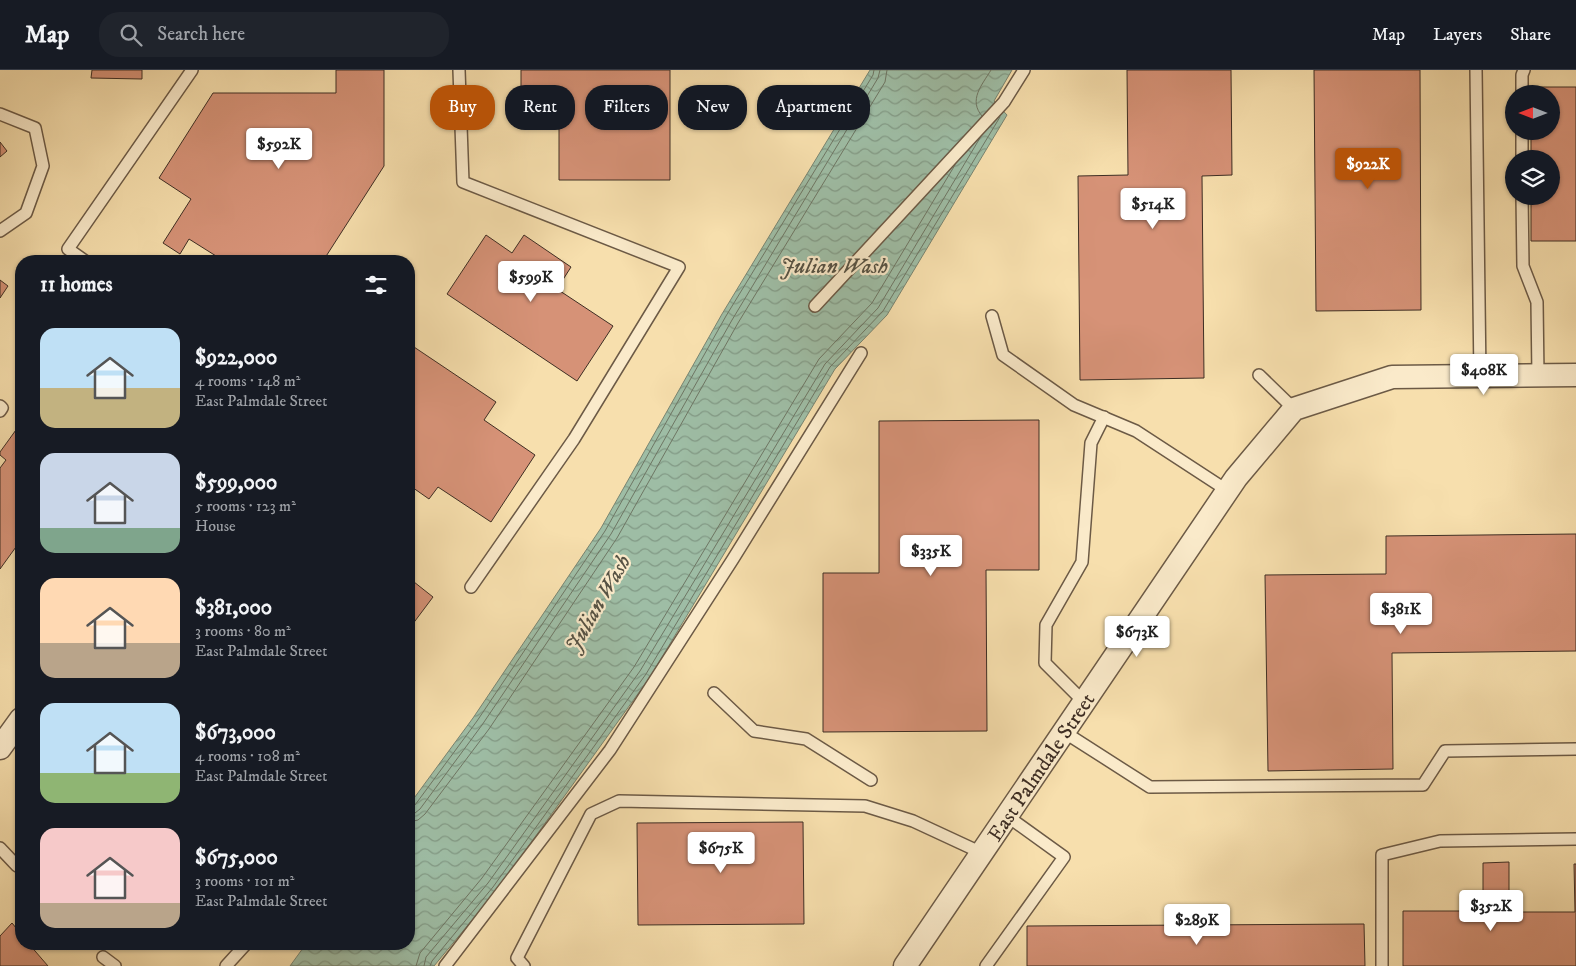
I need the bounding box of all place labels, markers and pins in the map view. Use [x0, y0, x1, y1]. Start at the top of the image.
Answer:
pin: $592K [244, 128, 314, 170]
pin: $922K [1333, 148, 1403, 190]
pin: $514K [1118, 188, 1188, 230]
pin: $599K [496, 260, 566, 303]
pin: $408K [1449, 354, 1519, 396]
pin: $335K [896, 534, 966, 577]
pin: $381K [1366, 592, 1436, 635]
pin: $673K [1102, 616, 1172, 658]
pin: $675K [686, 832, 756, 874]
pin: $352K [1456, 890, 1526, 932]
pin: $289K [1162, 904, 1232, 946]

